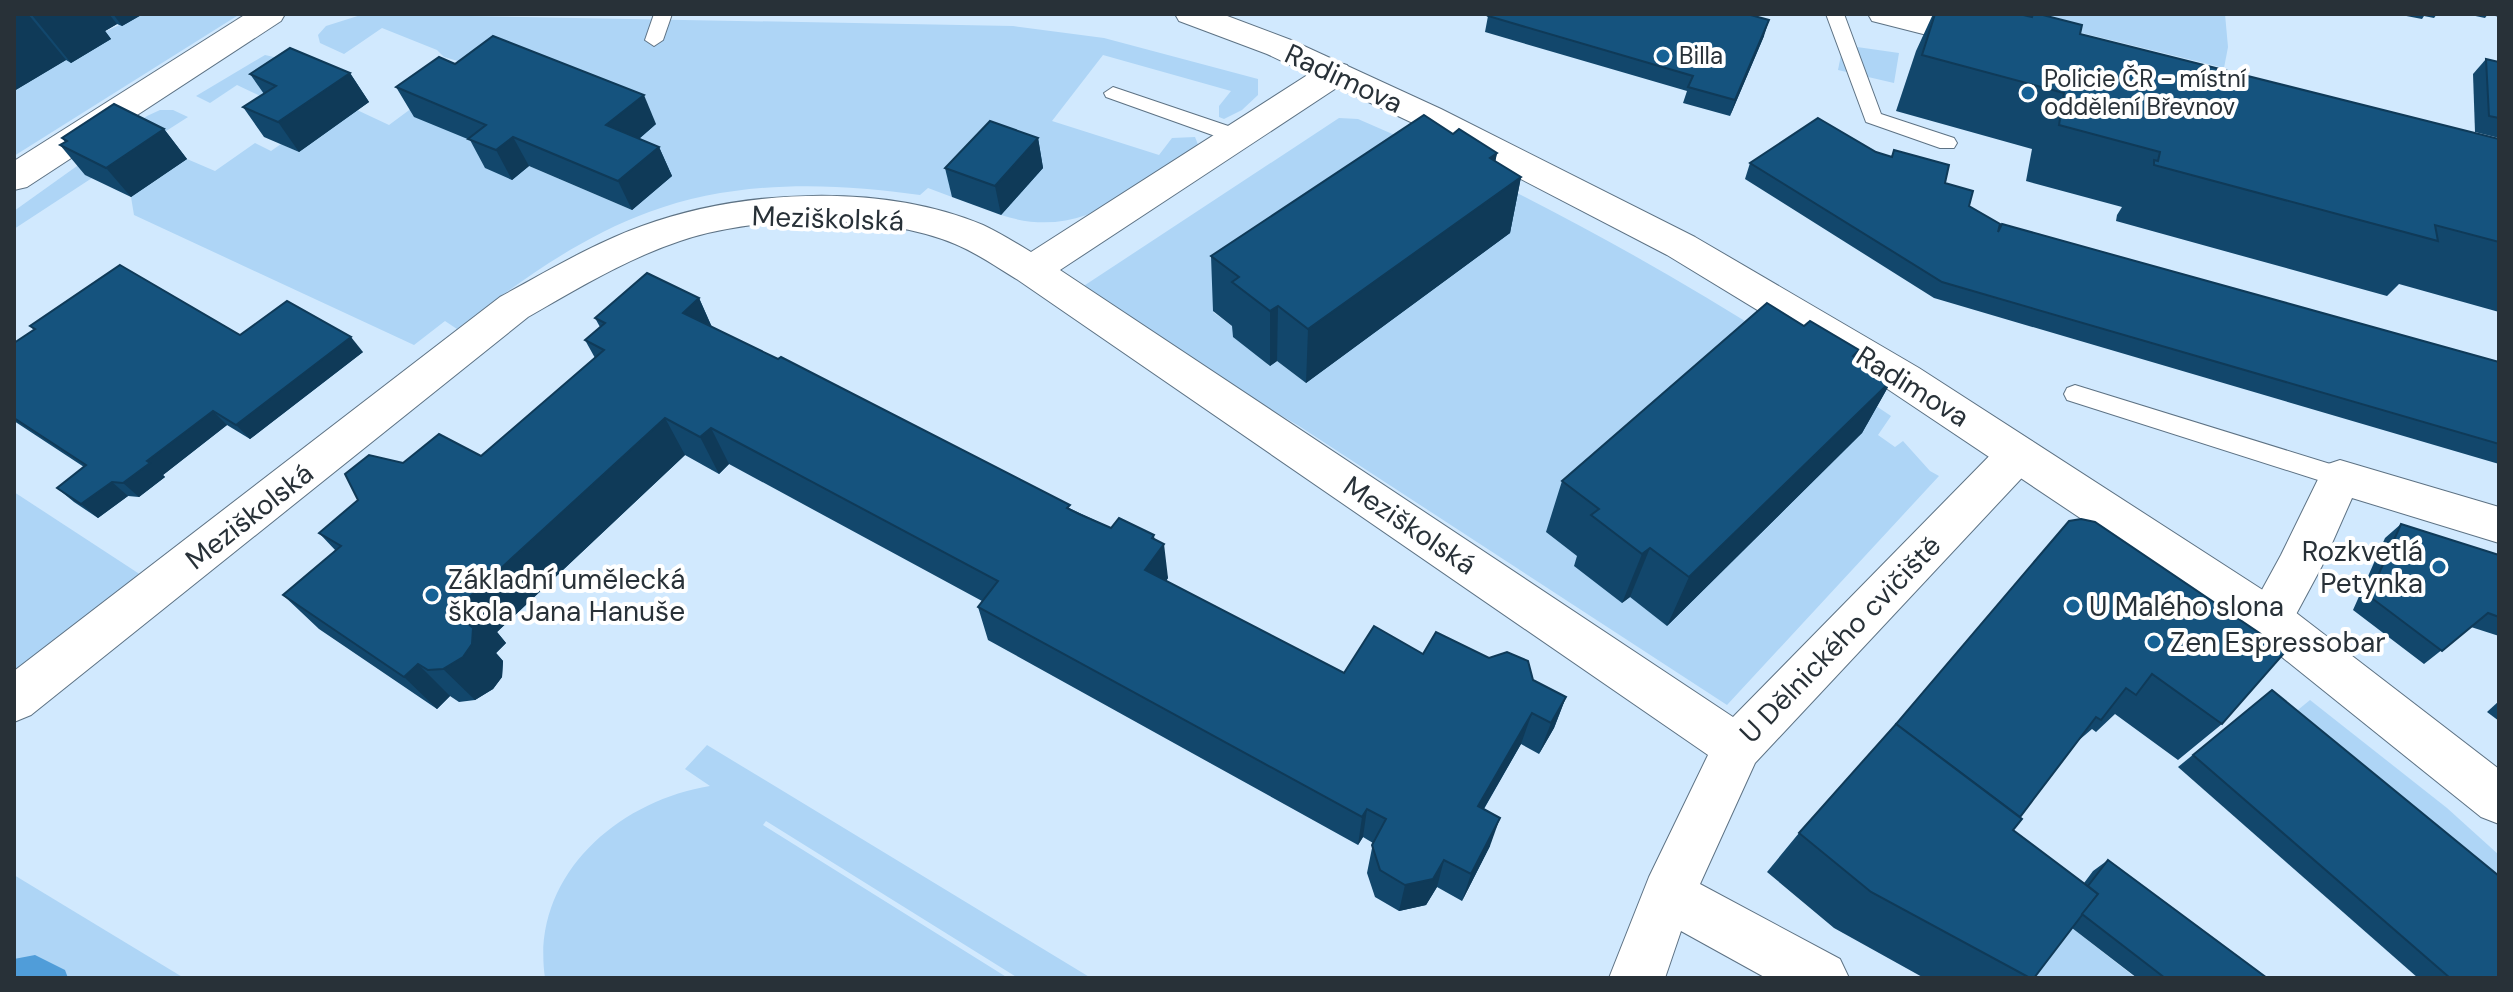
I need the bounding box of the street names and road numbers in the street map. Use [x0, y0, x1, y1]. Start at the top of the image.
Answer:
street label: Radimova [1279, 35, 1409, 122]
street label: Meziškolská [751, 197, 905, 240]
street label: Radimova [1850, 337, 1976, 435]
street label: Meziškolská [178, 455, 321, 578]
street label: Meziškolská [1336, 467, 1483, 583]
street label: U Dělnického cvičiště [1732, 528, 1949, 751]

